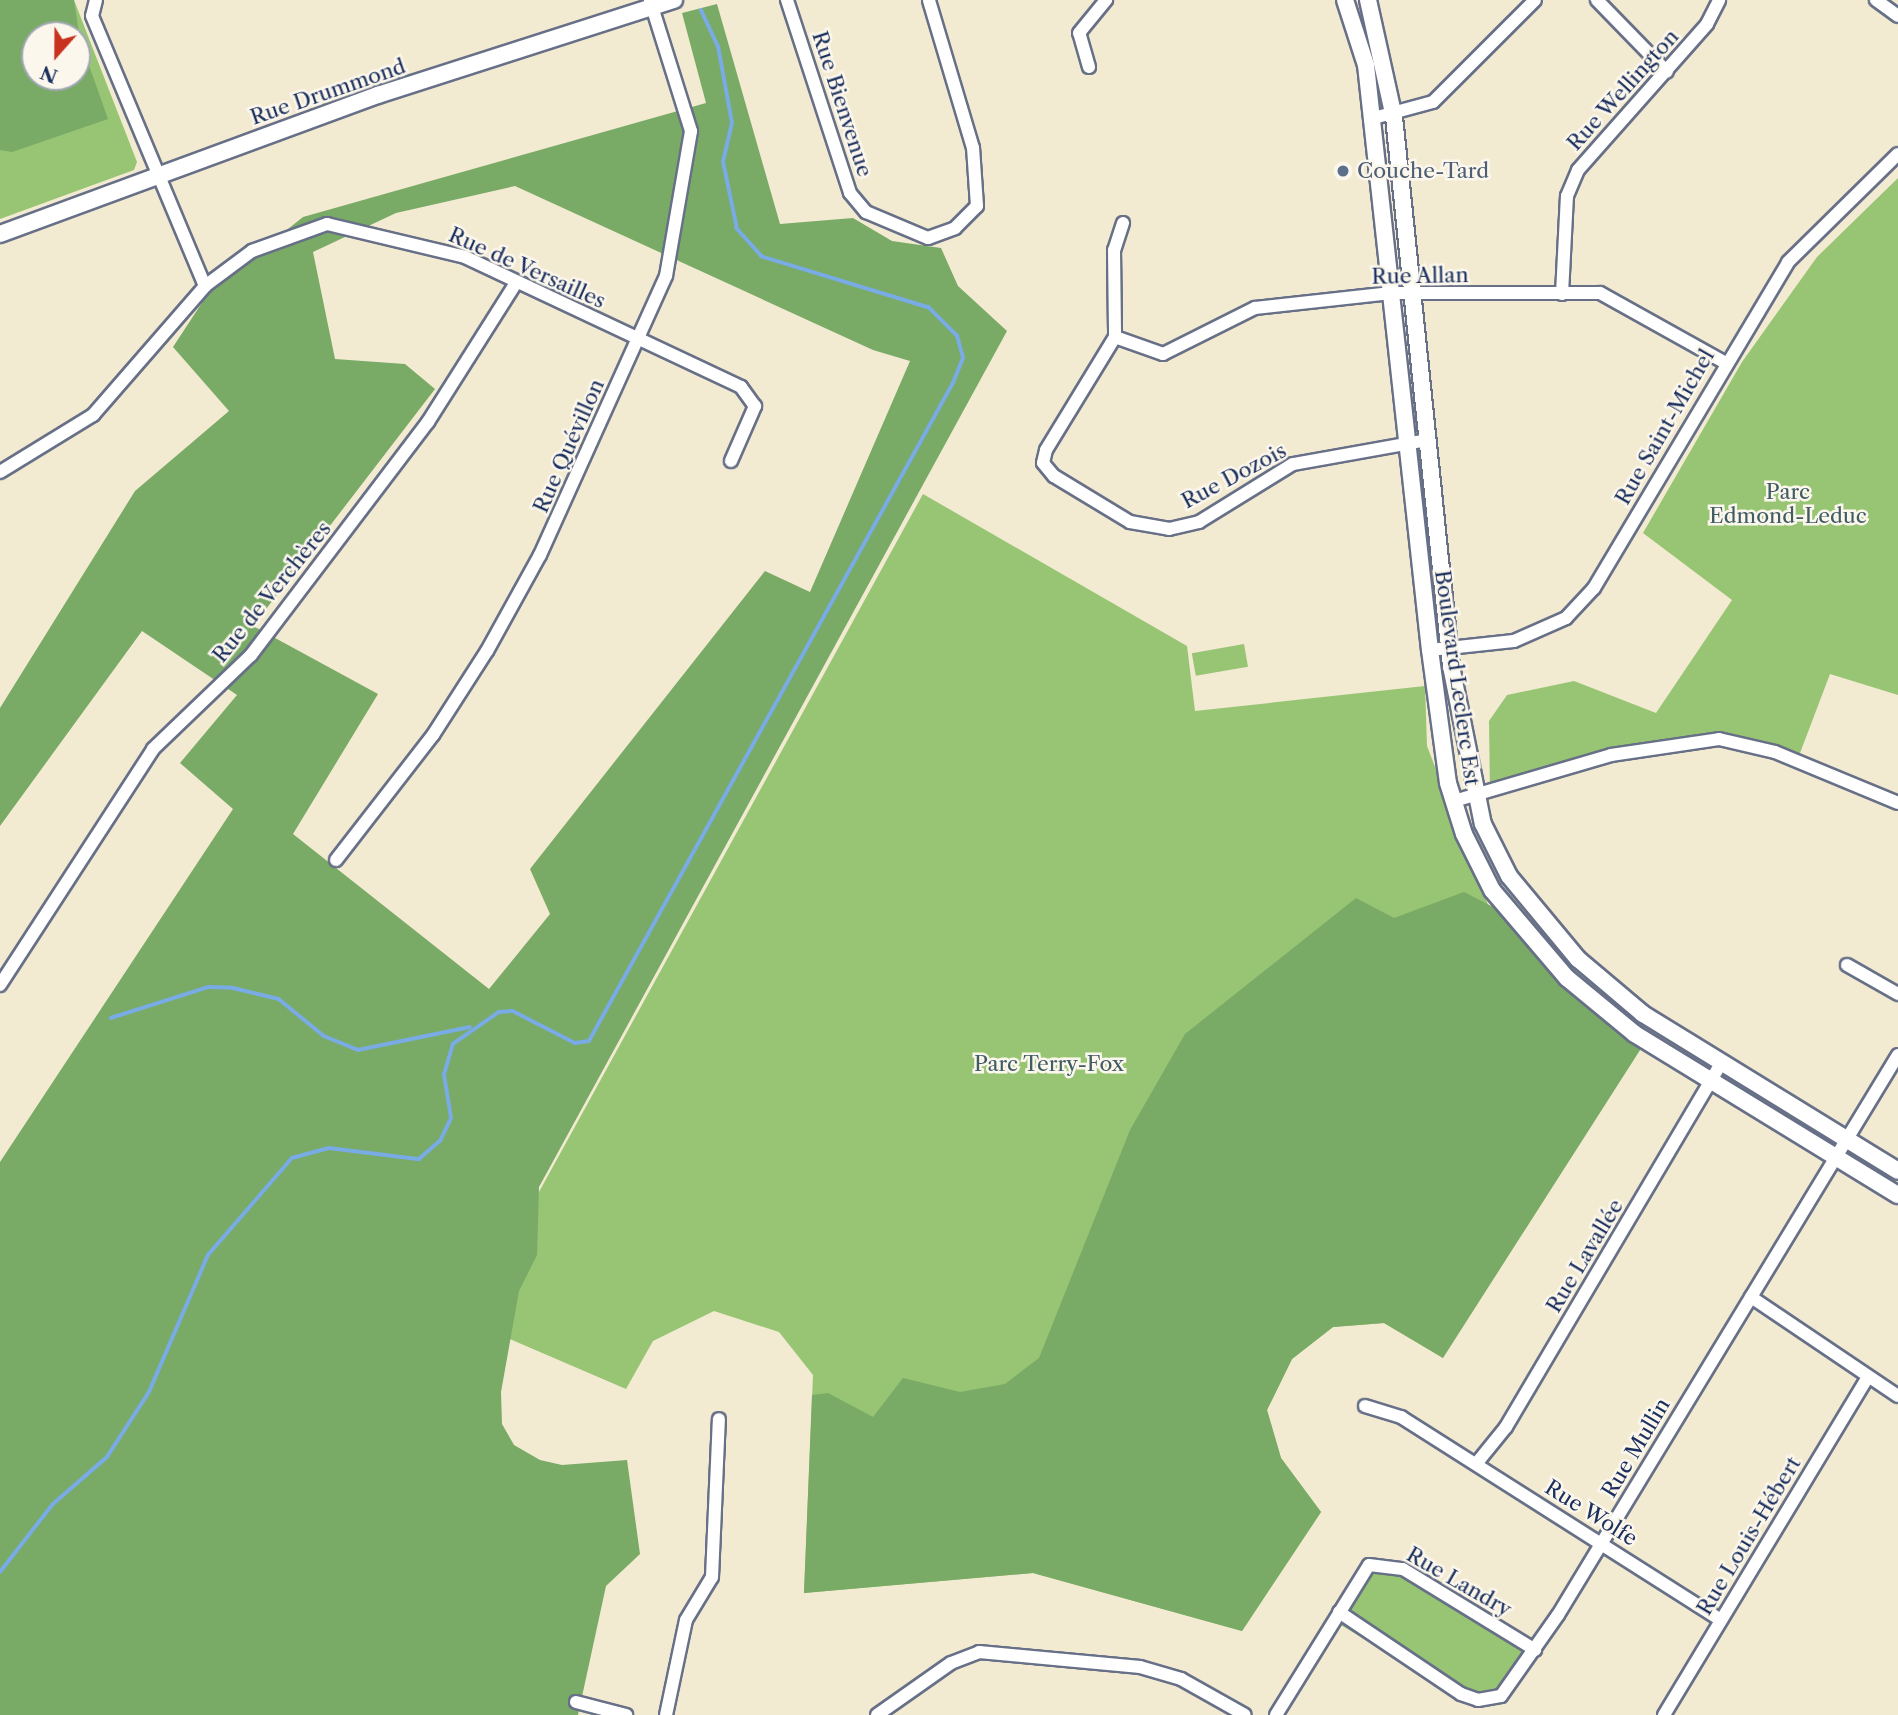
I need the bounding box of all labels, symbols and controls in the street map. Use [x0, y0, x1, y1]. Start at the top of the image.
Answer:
north arrow [21, 21, 91, 91]
street label: Rue Wellington [1562, 24, 1684, 156]
street label: Rue Bienvenue [807, 28, 877, 180]
street label: Rue Drummond [247, 54, 409, 130]
text: N [37, 61, 61, 88]
place label: Couche-Tard [1357, 158, 1489, 184]
marker: Couche-Tard [1335, 163, 1351, 179]
street label: Rue de Versailles [444, 222, 610, 314]
street label: Rue Allan [1371, 263, 1469, 289]
street label: Rue Saint-Michel [1610, 345, 1720, 509]
street label: Rue Quévillon [528, 375, 610, 517]
street label: Rue Dozois [1177, 438, 1291, 514]
park label: Parc Edmond-Leduc [1709, 479, 1867, 529]
street label: Rue de Verchères [207, 516, 337, 668]
street label: Boulevard Leclerc Est [1429, 569, 1485, 787]
park label: Parc Terry-Fox [974, 1051, 1124, 1077]
street label: Rue Lavallée [1541, 1195, 1629, 1317]
street label: Rue Mullin [1596, 1394, 1676, 1502]
street label: Rue Louis-Hébert [1692, 1452, 1806, 1620]
street label: Rue Wolfe [1540, 1474, 1642, 1552]
street label: Rue Landry [1402, 1542, 1516, 1622]

